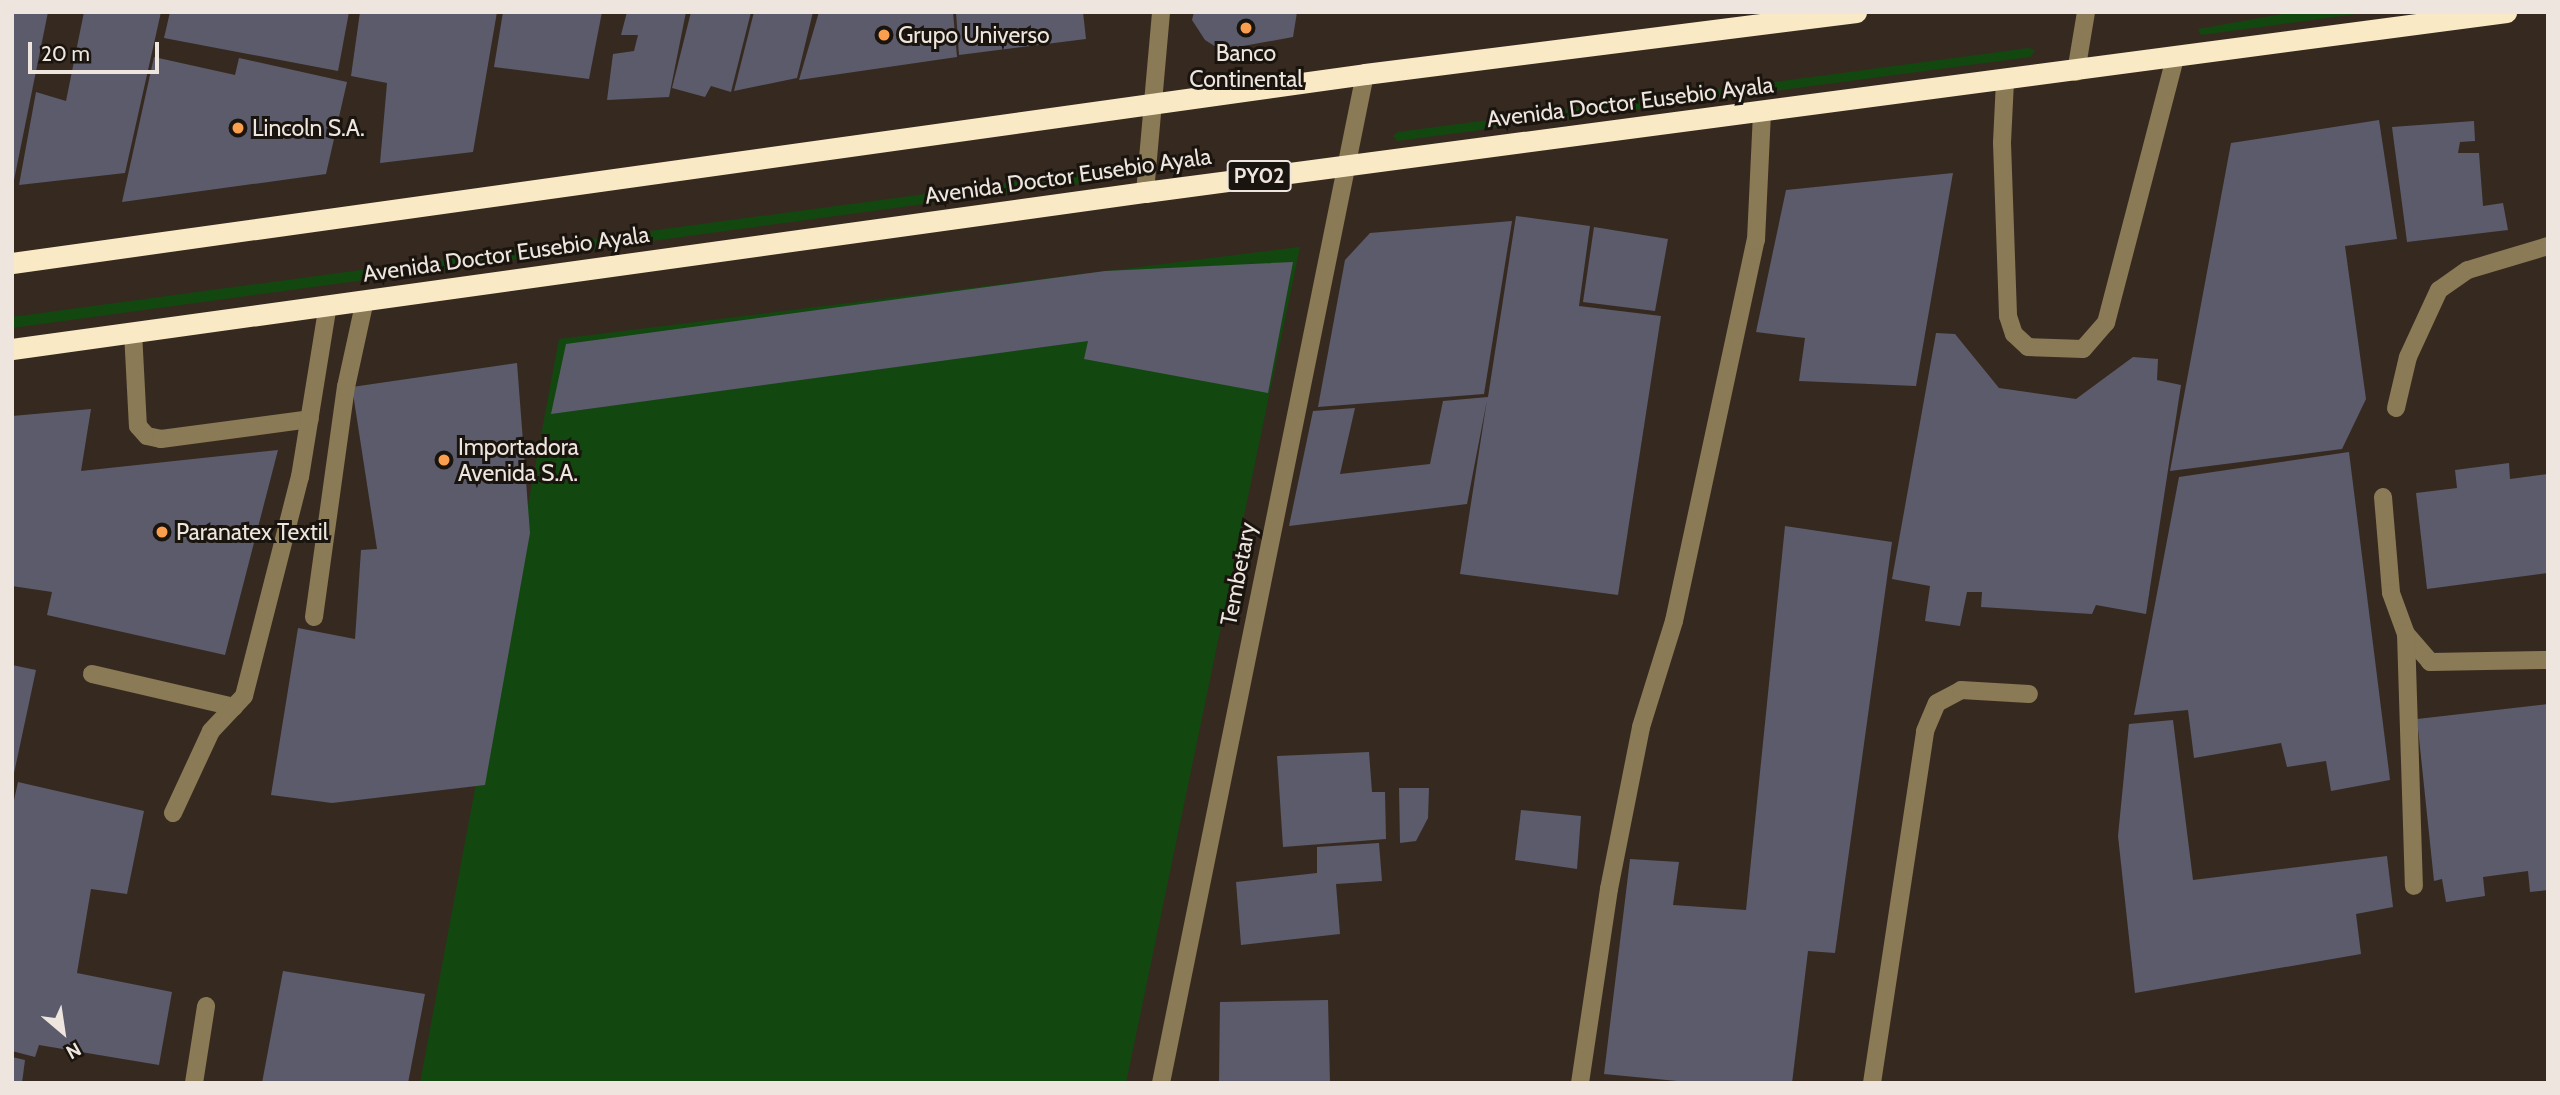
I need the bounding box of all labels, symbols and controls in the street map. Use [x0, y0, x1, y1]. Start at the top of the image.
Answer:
marker: Banco Continental [1238, 20, 1254, 36]
place label: Grupo Universo [898, 21, 1050, 49]
marker: Grupo Universo [876, 27, 892, 43]
scale bar [32, 28, 163, 72]
place label: Banco Continental [1189, 39, 1303, 93]
text: 20 m [41, 41, 90, 66]
street label: Avenida Doctor Eusebio Ayala [1485, 71, 1775, 133]
place label: Lincoln S.A. [252, 114, 365, 142]
marker: Lincoln S.A. [230, 120, 246, 136]
street label: Avenida Doctor Eusebio Ayala [923, 142, 1213, 210]
road number: PY02 [1226, 158, 1292, 194]
street label: Avenida Doctor Eusebio Ayala [361, 220, 651, 288]
place label: Importadora Avenida S.A. [458, 433, 579, 487]
marker: Importadora Avenida S.A. [436, 452, 452, 468]
place label: Paranatex Textil [176, 518, 328, 546]
street label: Tembetary [1214, 520, 1262, 628]
marker: Paranatex Textil [154, 524, 170, 540]
north arrow [28, 997, 98, 1067]
text: N [62, 1037, 85, 1064]

